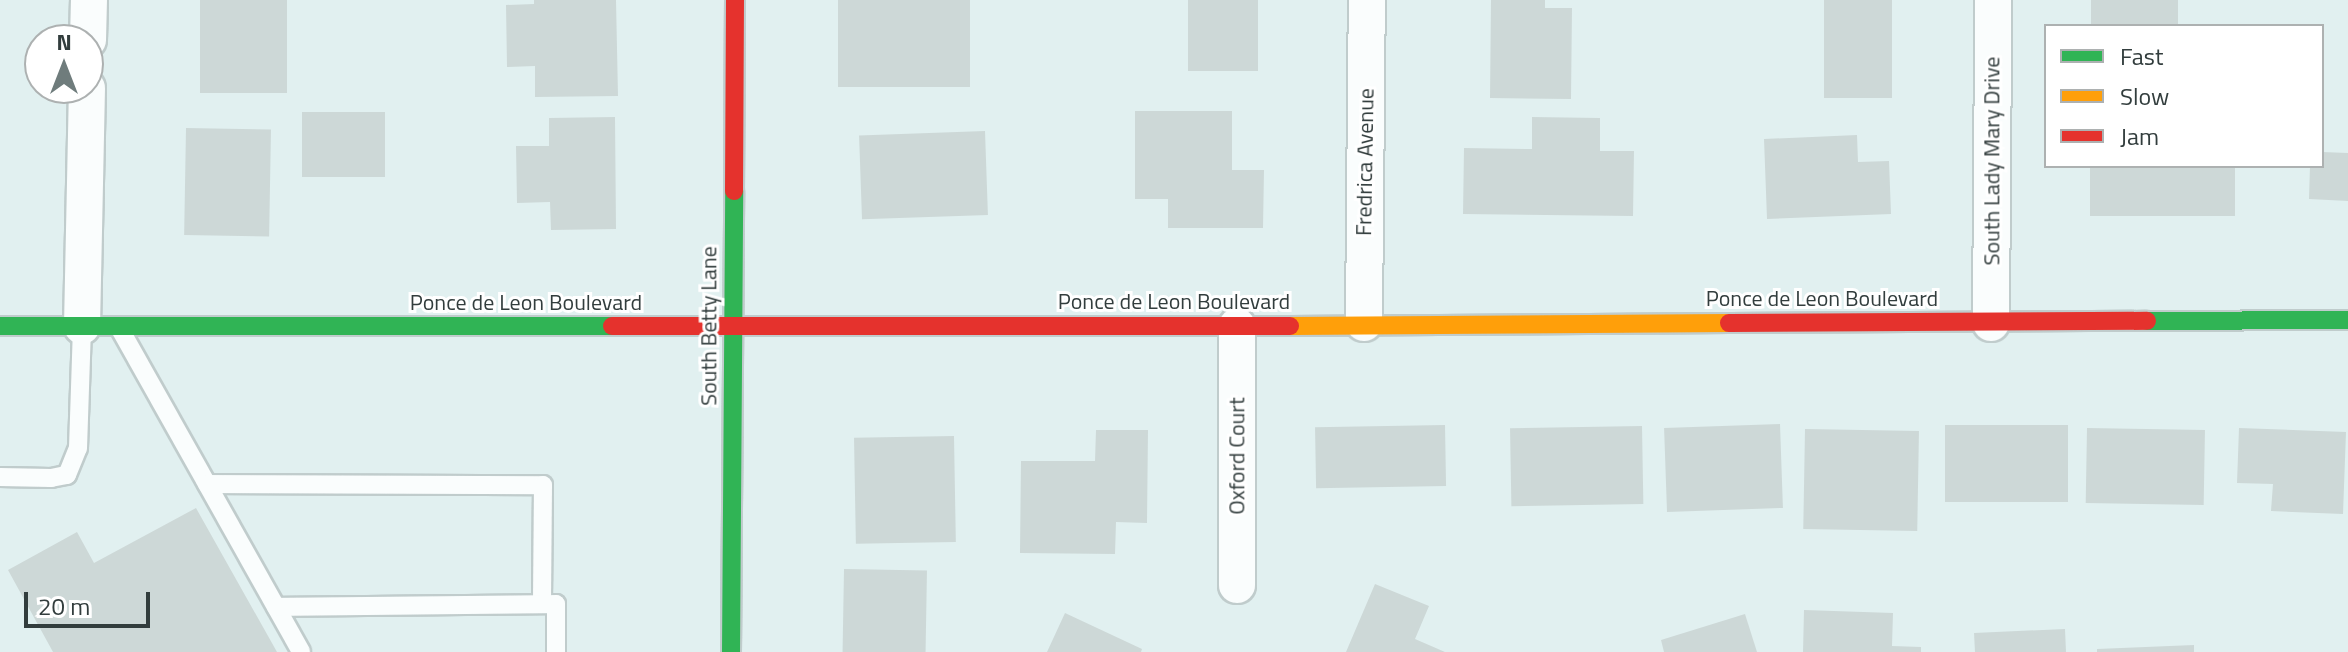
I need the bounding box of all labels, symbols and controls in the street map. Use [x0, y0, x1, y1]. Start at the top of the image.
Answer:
north arrow [24, 24, 104, 104]
legend [2044, 24, 2324, 168]
text: N [56, 25, 72, 59]
text: Fast [2120, 38, 2163, 74]
street label: South Lady Mary Drive [1979, 57, 2005, 265]
text: Slow [2120, 78, 2169, 114]
street label: Fredrica Avenue [1351, 88, 1379, 236]
text: Jam [2120, 118, 2159, 154]
street label: South Betty Lane [696, 246, 722, 406]
street label: Ponce de Leon Boulevard [1706, 286, 1938, 312]
street label: Ponce de Leon Boulevard [1058, 289, 1290, 315]
street label: Ponce de Leon Boulevard [410, 290, 642, 316]
street label: Oxford Court [1224, 397, 1250, 515]
scale bar [28, 576, 154, 626]
text: 20 m [38, 588, 90, 624]

